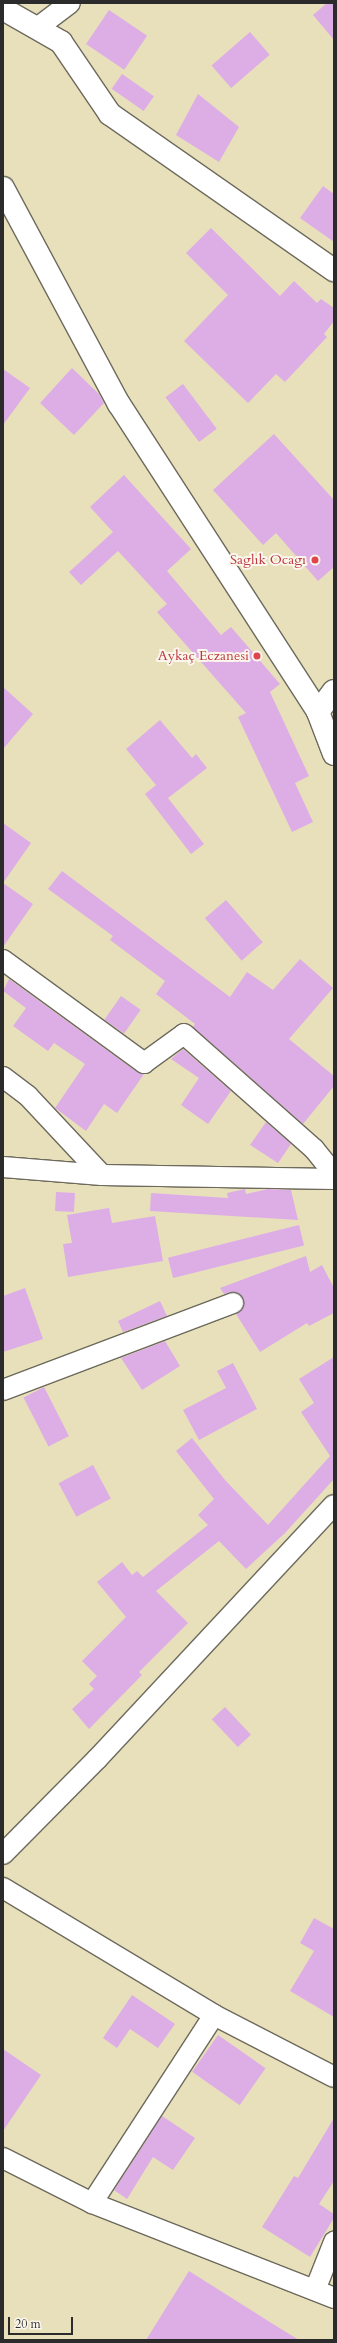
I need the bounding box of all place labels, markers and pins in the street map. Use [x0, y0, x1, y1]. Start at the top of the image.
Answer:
place label: Saglık Ocagı [230, 552, 306, 568]
marker: Saglık Ocagı [309, 554, 321, 566]
place label: Aykaç Eczanesi [158, 648, 249, 664]
marker: Aykaç Eczanesi [252, 651, 262, 661]

